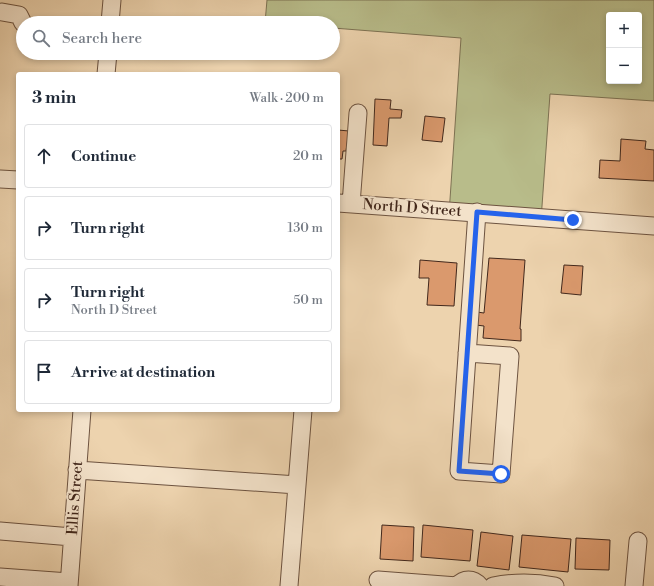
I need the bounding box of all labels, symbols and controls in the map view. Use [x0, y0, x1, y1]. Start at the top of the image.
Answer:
map controls [606, 12, 642, 84]
button: + [606, 12, 642, 48]
search box [16, 16, 340, 60]
icon: search [30, 27, 52, 49]
text: Search here [62, 29, 142, 48]
button: − [606, 48, 642, 84]
text: 3 min [32, 87, 76, 109]
text: Walk · 200 m [250, 90, 324, 106]
icon: ahead [33, 145, 55, 167]
text: Continue [71, 147, 136, 166]
text: 20 m [293, 148, 323, 164]
street label: North D Street [362, 195, 463, 221]
route end [564, 211, 582, 229]
icon: right [33, 217, 55, 239]
text: Turn right [71, 219, 145, 238]
text: 130 m [288, 220, 323, 236]
text: Turn right [71, 283, 145, 302]
icon: right [33, 289, 55, 311]
text: 50 m [293, 292, 323, 308]
text: North D Street [71, 302, 157, 318]
icon: arrive [33, 361, 55, 383]
text: Arrive at destination [71, 363, 215, 382]
street label: Ellis Street [63, 459, 87, 536]
route start [492, 465, 510, 483]

